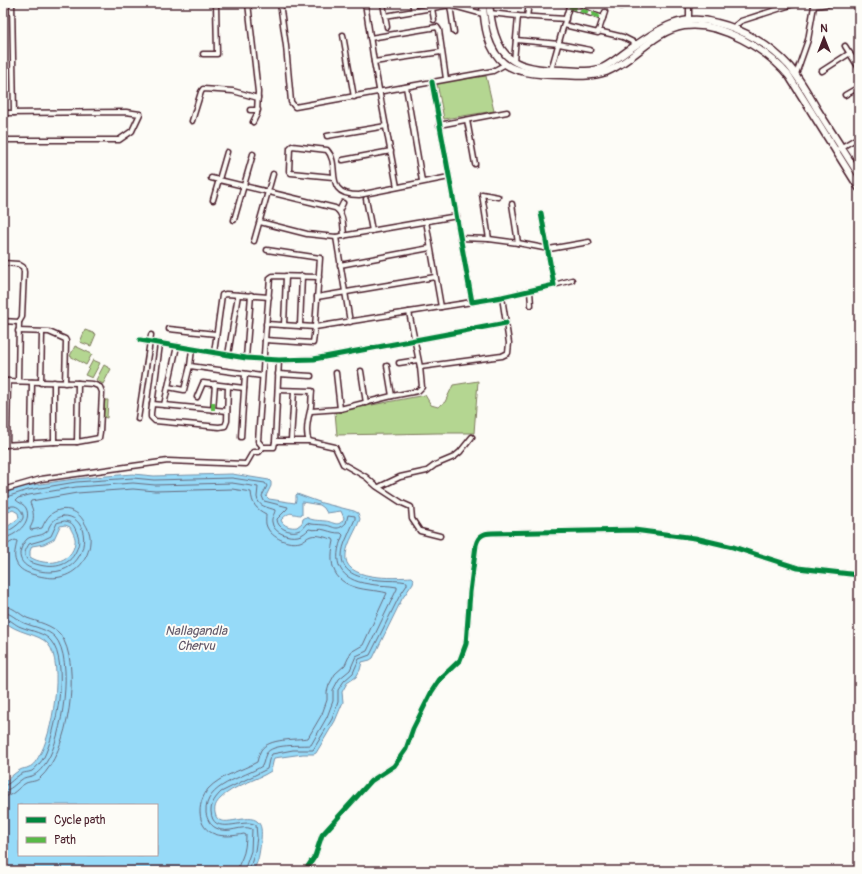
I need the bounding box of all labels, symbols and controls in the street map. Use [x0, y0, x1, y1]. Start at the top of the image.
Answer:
north arrow [804, 18, 844, 58]
text: N [820, 22, 828, 35]
water label: Nallagandla Chervu [165, 623, 228, 654]
legend [18, 804, 158, 856]
text: Cycle path [54, 813, 106, 828]
text: Path [54, 833, 76, 848]

